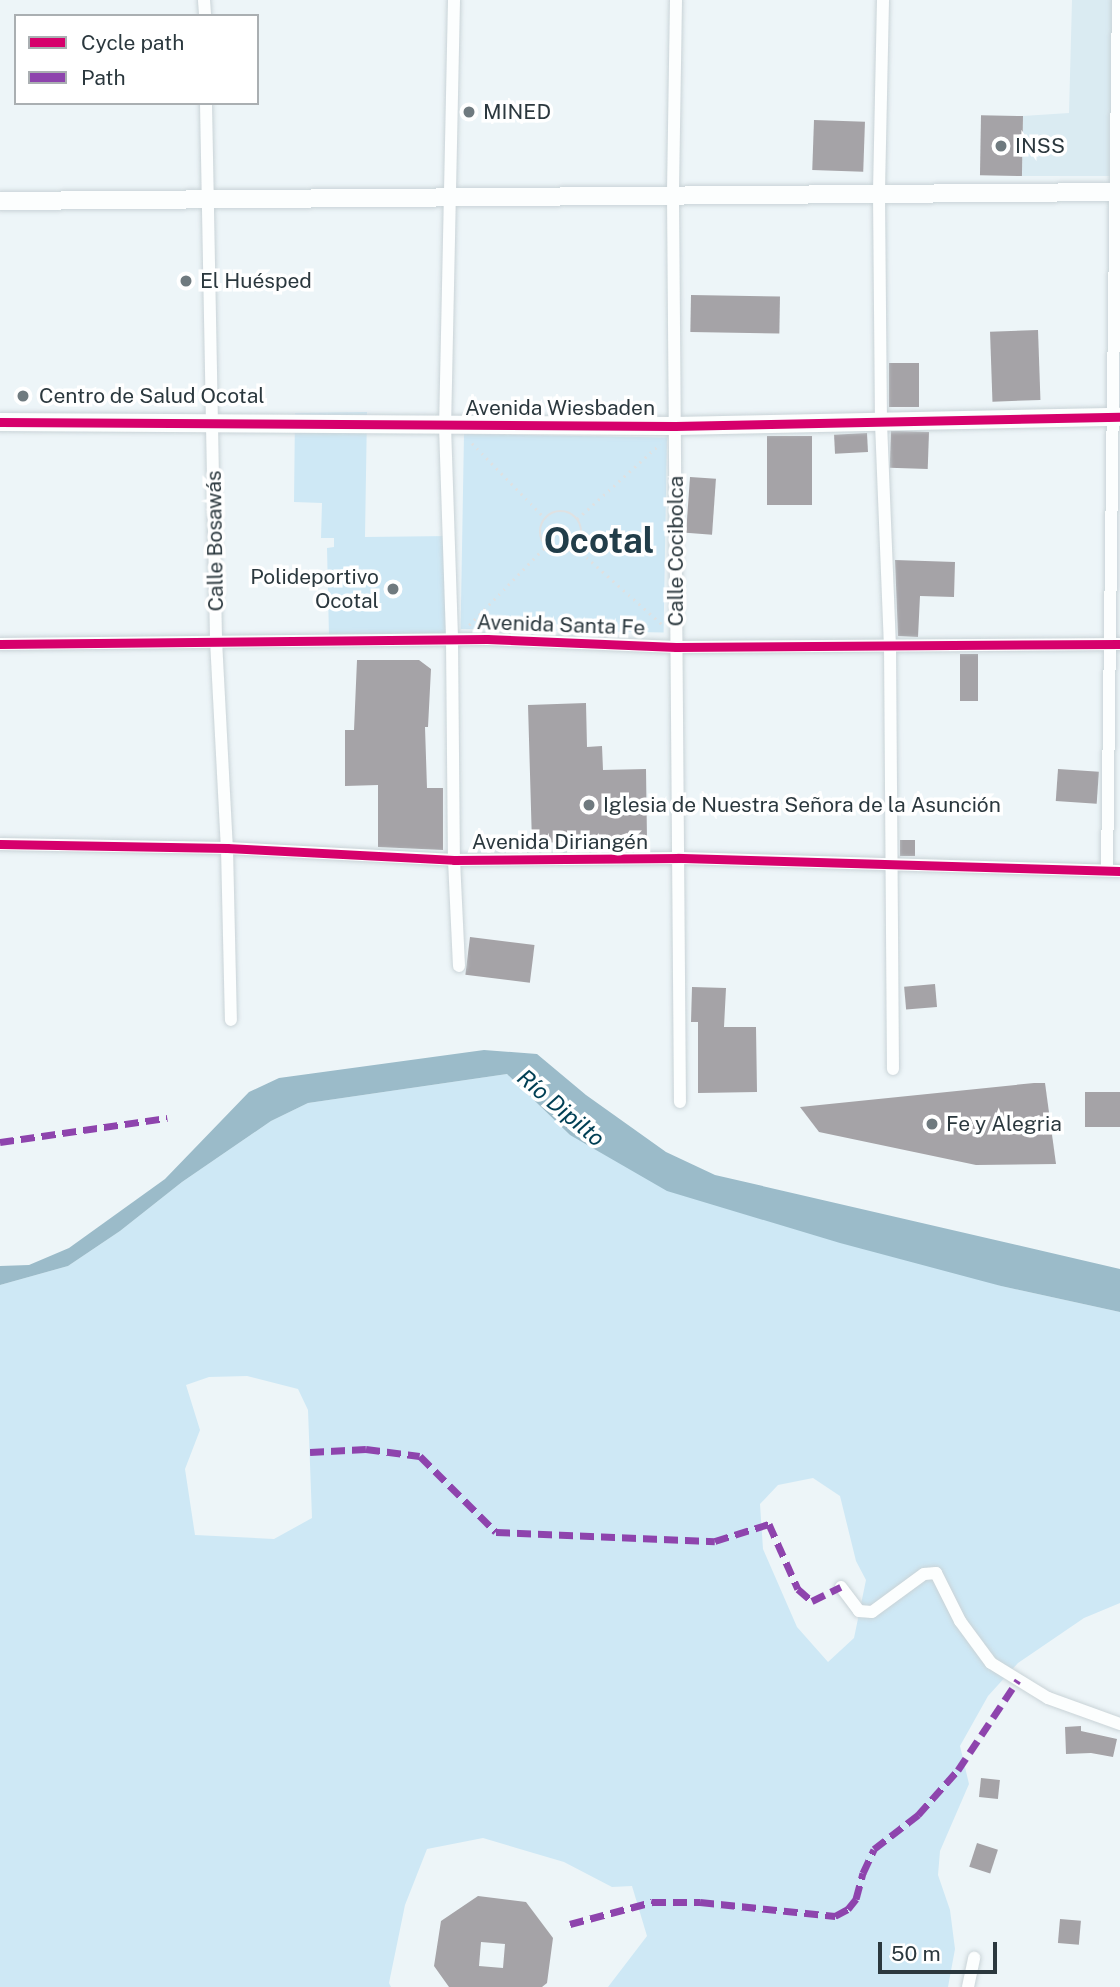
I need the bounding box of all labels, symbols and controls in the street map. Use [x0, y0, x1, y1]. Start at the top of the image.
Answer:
legend [14, 14, 259, 105]
text: Cycle path [81, 30, 184, 55]
text: Path [81, 65, 126, 90]
place label: MINED [483, 99, 551, 125]
marker: MINED [461, 104, 477, 120]
place label: INSS [1015, 133, 1065, 159]
marker: INSS [993, 138, 1009, 154]
place label: El Huésped [200, 268, 312, 294]
marker: El Huésped [178, 273, 194, 289]
place label: Centro de Salud Ocotal [39, 383, 265, 409]
marker: Centro de Salud Ocotal [13, 386, 33, 406]
street label: Avenida Wiesbaden [465, 395, 655, 421]
street label: Calle Bosawás [201, 470, 229, 612]
street label: Calle Cocibolca [663, 476, 689, 626]
district label: Ocotal [544, 520, 654, 562]
place label: Polideportivo Ocotal [250, 564, 379, 614]
marker: Polideportivo Ocotal [385, 581, 401, 597]
street label: Avenida Santa Fe [476, 609, 646, 641]
place label: Iglesia de Nuestra Señora de la Asunción [603, 792, 1002, 818]
marker: Iglesia de Nuestra Señora de la Asunción [581, 797, 597, 813]
street label: Avenida Diriangén [472, 829, 648, 855]
water label: Río Dipilto [512, 1063, 610, 1153]
place label: Fe y Alegria [946, 1111, 1062, 1137]
marker: Fe y Alegria [924, 1116, 940, 1132]
scale bar [882, 1927, 1001, 1971]
text: 50 m [891, 1941, 941, 1966]

